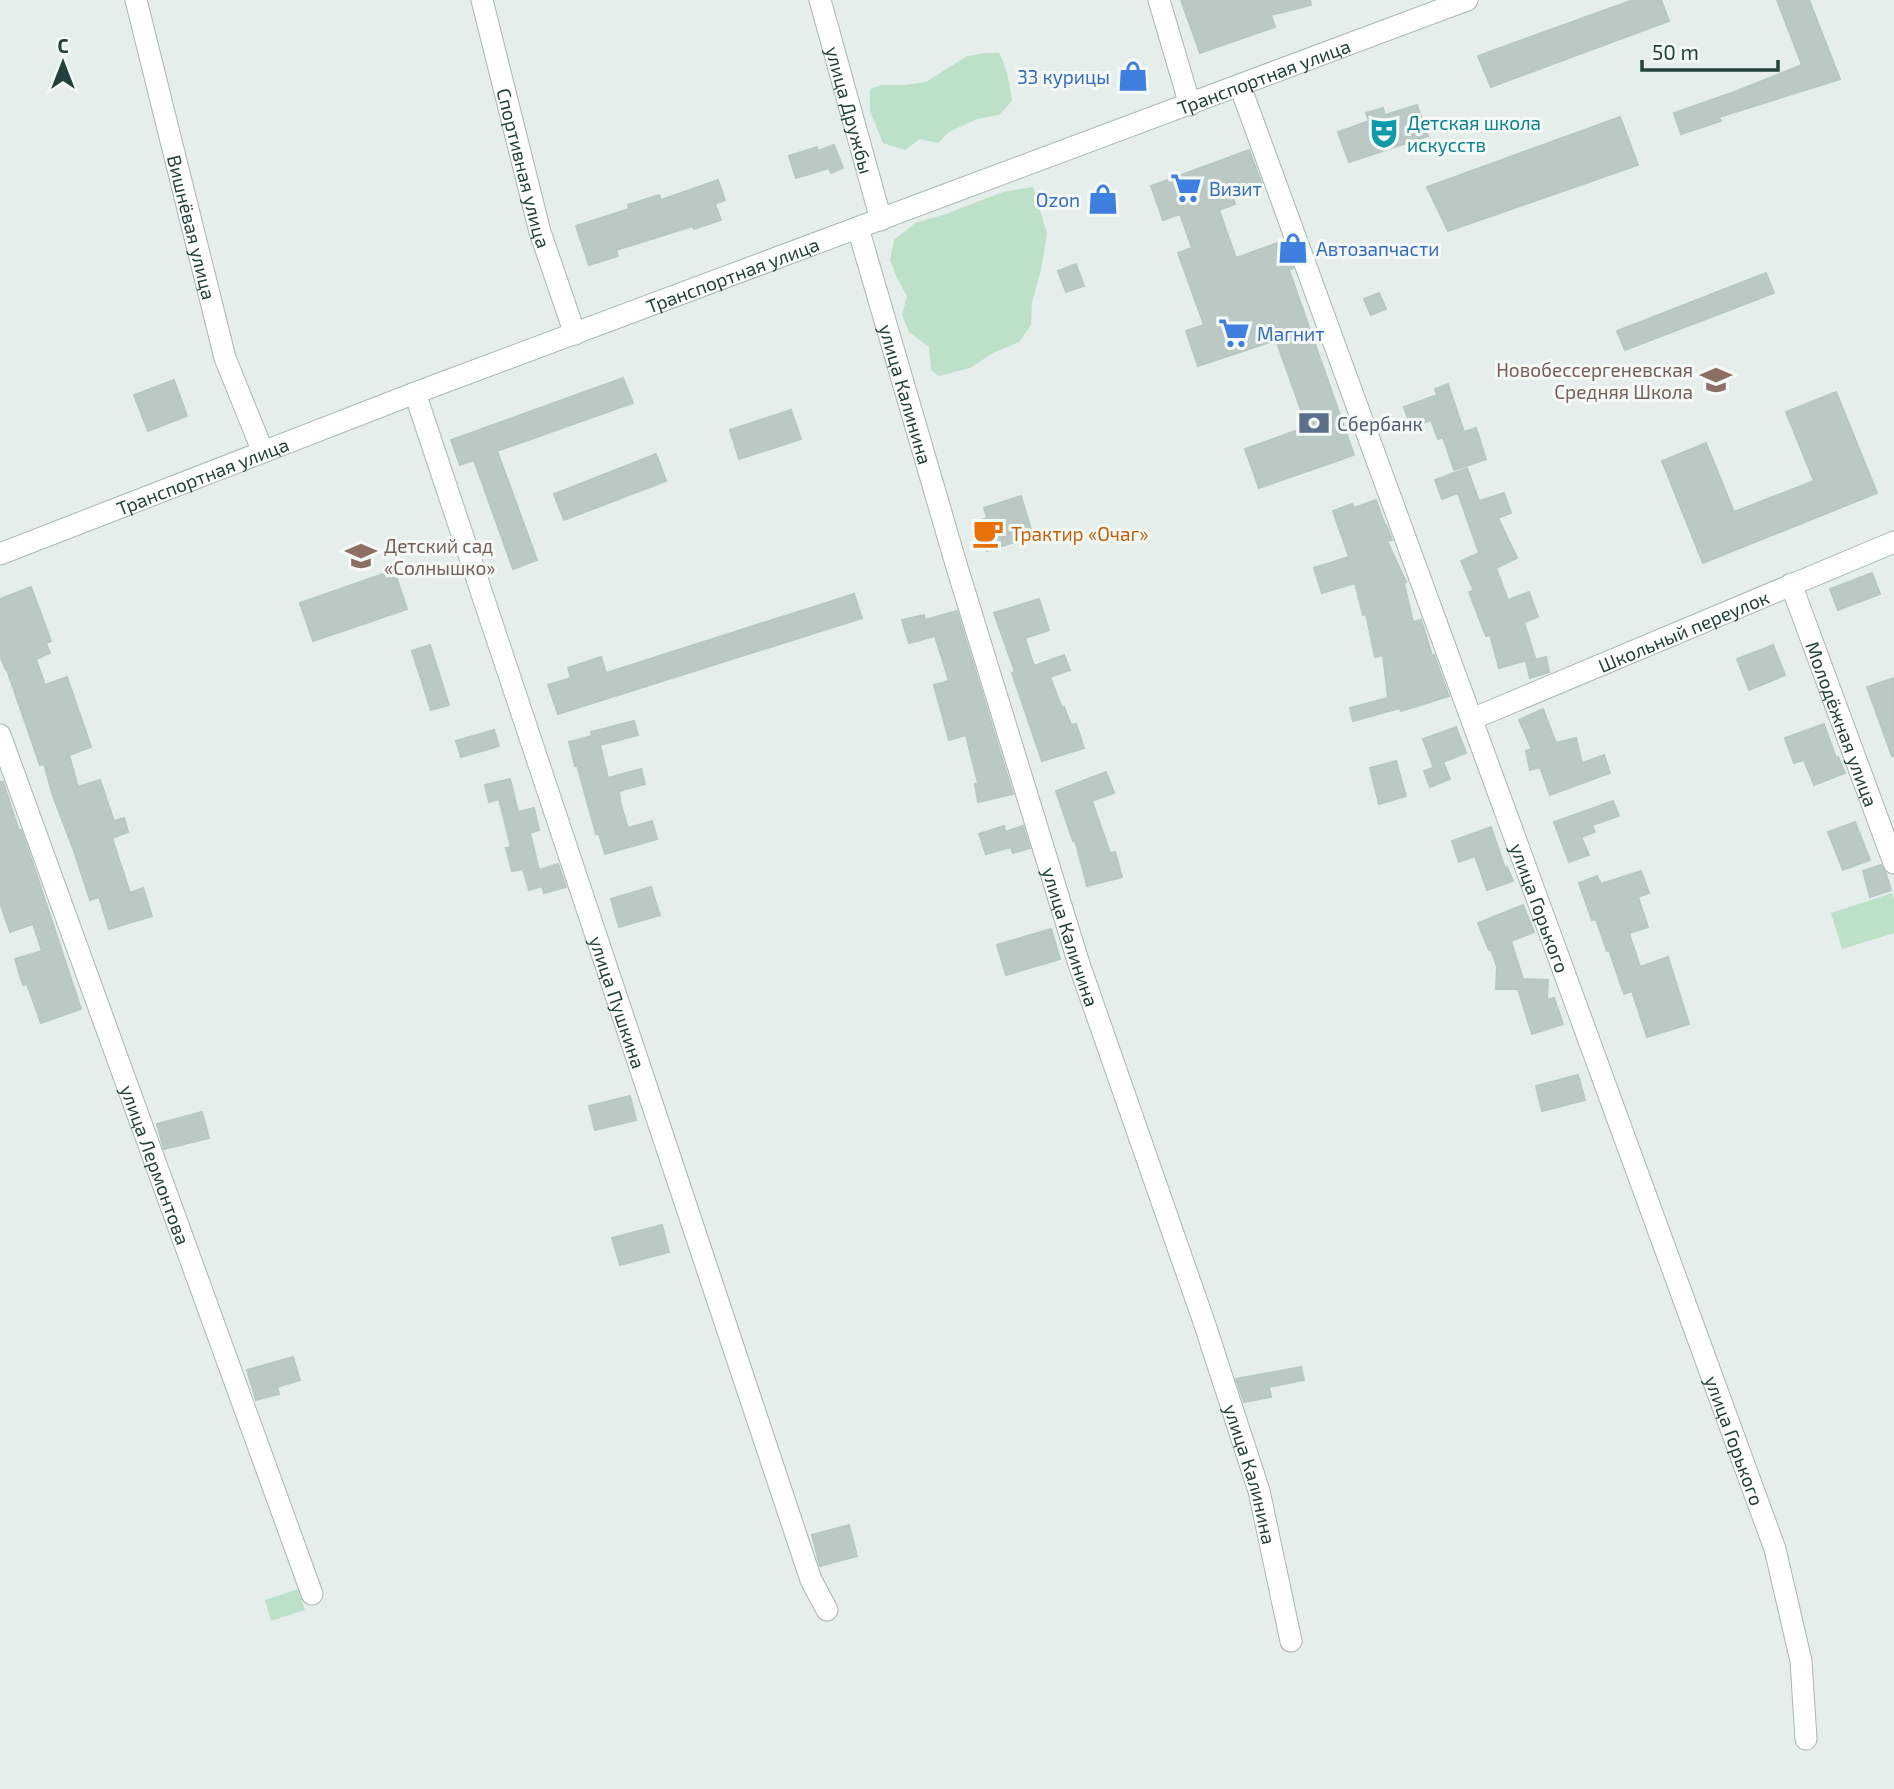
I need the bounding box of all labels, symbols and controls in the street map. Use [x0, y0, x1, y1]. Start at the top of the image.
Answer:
north arrow [28, 28, 98, 98]
scale bar [1642, 28, 1778, 72]
street label: Транспортная улица [1174, 33, 1353, 119]
text: С [57, 34, 69, 57]
text: 50 m [1652, 39, 1699, 64]
street label: улица Дружбы [821, 44, 879, 176]
shop icon: 33 курицы [1116, 59, 1150, 93]
place label: 33 курицы [1017, 65, 1110, 89]
street label: Спортивная улица [493, 86, 556, 251]
place label: Детская школа искусств [1407, 111, 1541, 157]
theatre icon: Детская школа искусств [1367, 116, 1401, 150]
street label: Вишнёвая улица [163, 152, 222, 302]
supermarket icon: Визит [1169, 171, 1203, 205]
place label: Визит [1209, 177, 1262, 200]
shop icon: Ozon [1086, 182, 1120, 216]
place label: Ozon [1036, 188, 1080, 211]
shop icon: Автозапчасти [1276, 231, 1310, 265]
street label: Транспортная улица [643, 232, 822, 317]
place label: Автозапчасти [1316, 237, 1439, 260]
supermarket icon: Магнит [1217, 316, 1251, 350]
street label: улица Калинина [874, 321, 938, 467]
place label: Магнит [1257, 322, 1324, 345]
place label: Новобессергеневская Средняя Школа [1496, 358, 1693, 403]
school or university icon: Новобессергеневская Средняя Школа [1699, 363, 1733, 397]
bank icon: Сбербанк [1297, 406, 1331, 440]
place label: Сбербанк [1337, 412, 1423, 435]
street label: Транспортная улица [113, 432, 292, 519]
cafe icon: Трактир «Очаг» [971, 516, 1005, 550]
place label: Трактир «Очаг» [1011, 522, 1148, 545]
place label: Детский сад «Солнышко» [384, 534, 496, 579]
school or university icon: Детский сад «Солнышко» [344, 539, 378, 573]
street label: Школьный переулок [1594, 584, 1772, 676]
street label: Молодёжная улица [1802, 638, 1884, 809]
street label: улица Горького [1505, 840, 1575, 976]
street label: улица Калинина [1037, 864, 1104, 1009]
street label: улица Пушкина [584, 933, 651, 1071]
street label: улица Лермонтова [116, 1082, 196, 1248]
street label: улица Горького [1700, 1372, 1769, 1508]
street label: улица Калинина [1219, 1401, 1282, 1546]

